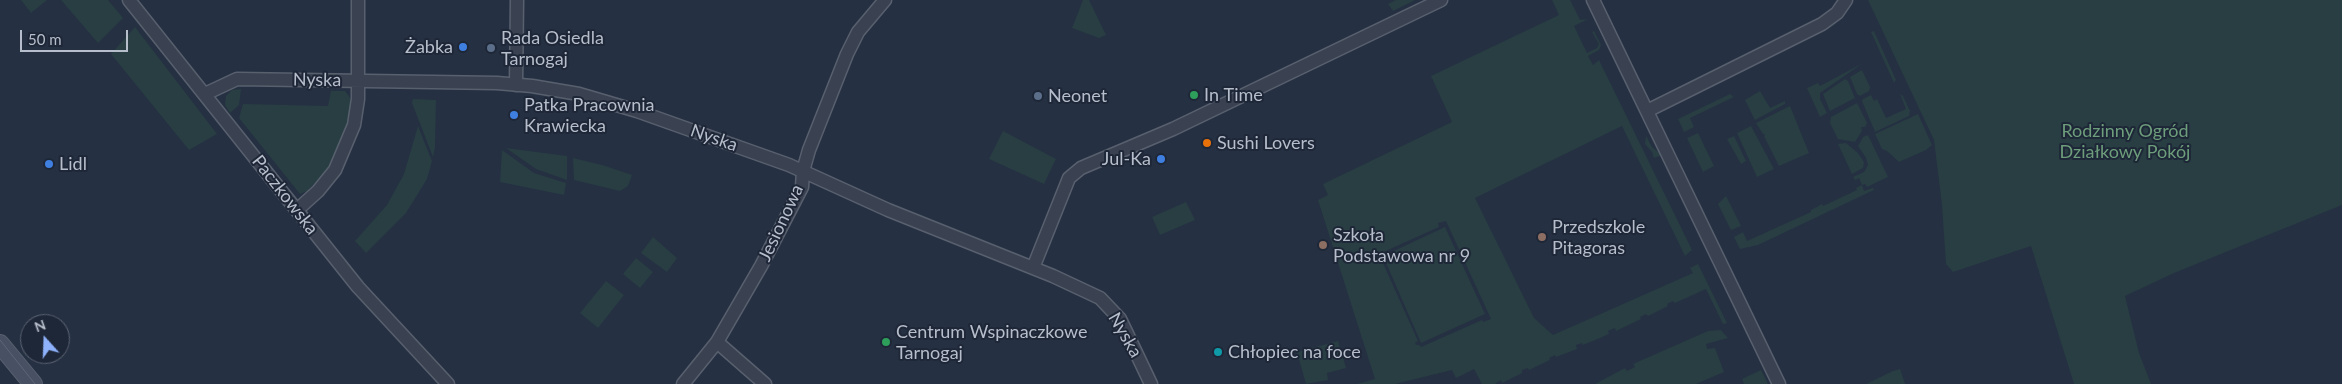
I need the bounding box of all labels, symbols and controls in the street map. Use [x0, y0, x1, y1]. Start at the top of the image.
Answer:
scale bar [22, 20, 130, 52]
place label: Rada Osiedla Tarnogaj [501, 27, 604, 70]
text: 50 m [28, 30, 62, 48]
place label: Żabka [405, 36, 453, 58]
marker: Żabka [457, 41, 469, 53]
marker: Rada Osiedla Tarnogaj [485, 42, 497, 54]
street label: Nyska [293, 69, 341, 91]
place label: In Time [1204, 84, 1263, 106]
place label: Neonet [1048, 85, 1107, 107]
marker: In Time [1188, 89, 1200, 101]
marker: Neonet [1032, 90, 1044, 102]
place label: Patka Pracownia Krawiecka [524, 94, 654, 136]
marker: Patka Pracownia Krawiecka [508, 109, 520, 121]
street label: Nyska [688, 120, 740, 156]
park label: Rodzinny Ogród Działkowy Pokój [2060, 120, 2190, 162]
place label: Sushi Lovers [1217, 132, 1315, 154]
marker: Sushi Lovers [1201, 137, 1213, 149]
place label: Jul-Ka [1102, 148, 1151, 170]
street label: Paczkowska [247, 151, 323, 239]
place label: Lidl [59, 153, 87, 175]
marker: Jul-Ka [1155, 153, 1167, 165]
marker: Lidl [43, 158, 55, 170]
street label: Jesionowa [754, 181, 808, 265]
place label: Przedszkole Pitagoras [1552, 216, 1645, 258]
place label: Szkoła Podstawowa nr 9 [1333, 224, 1470, 266]
marker: Przedszkole Pitagoras [1536, 231, 1548, 243]
marker: Szkoła Podstawowa nr 9 [1317, 239, 1329, 251]
street label: Nyska [1104, 309, 1146, 361]
north arrow [20, 314, 70, 364]
text: N [32, 316, 48, 335]
place label: Centrum Wspinaczkowe Tarnogaj [896, 321, 1088, 364]
marker: Centrum Wspinaczkowe Tarnogaj [880, 336, 892, 348]
place label: Chłopiec na foce [1228, 341, 1361, 363]
marker: Chłopiec na foce [1212, 346, 1224, 358]

